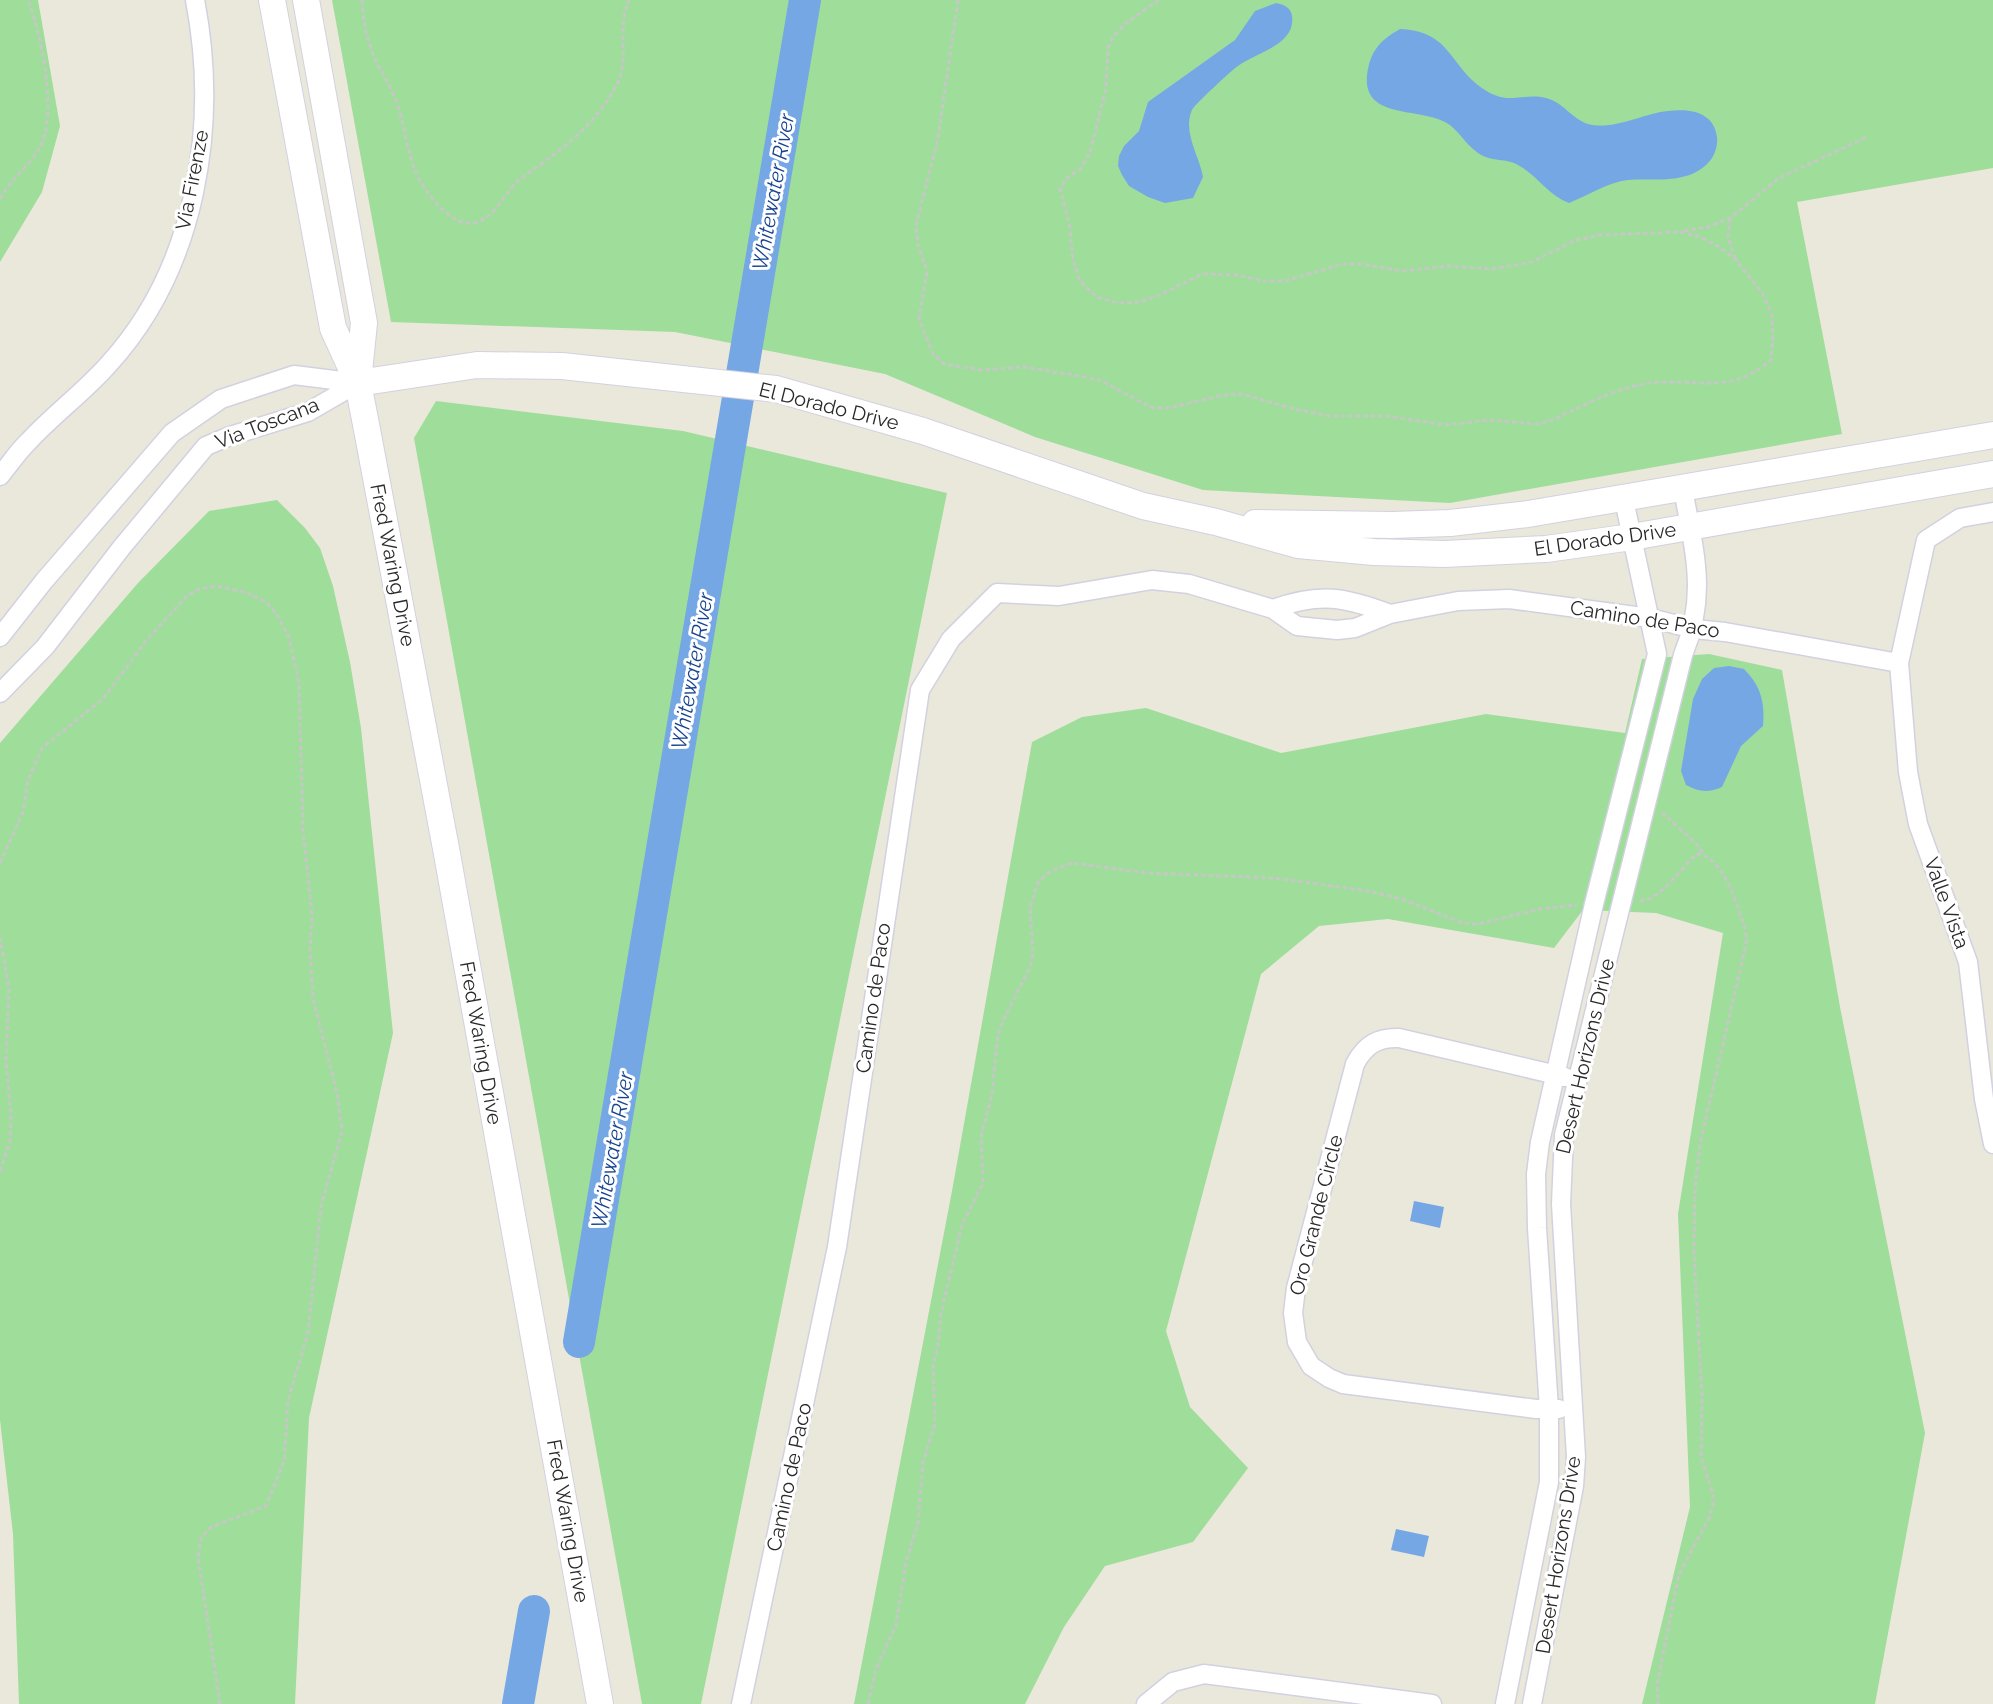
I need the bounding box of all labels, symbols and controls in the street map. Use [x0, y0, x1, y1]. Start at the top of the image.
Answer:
water label: Whitewater River [747, 111, 799, 272]
street label: Via Firenze [171, 128, 214, 232]
street label: El Dorado Drive [757, 377, 902, 435]
street label: Via Toscana [212, 392, 322, 454]
street label: Fred Waring Drive [365, 482, 421, 649]
street label: El Dorado Drive [1532, 517, 1678, 561]
water label: Whitewater River [666, 590, 718, 751]
street label: Camino de Paco [1568, 595, 1722, 643]
street label: Valle Vista [1919, 854, 1975, 952]
street label: Camino de Paco [851, 921, 895, 1075]
street label: Desert Horizons Drive [1551, 956, 1619, 1156]
street label: Fred Waring Drive [455, 960, 507, 1127]
water label: Whitewater River [586, 1069, 638, 1230]
street label: Oro Grande Circle [1284, 1132, 1348, 1298]
street label: Camino de Paco [762, 1400, 816, 1553]
street label: Fred Waring Drive [542, 1438, 594, 1605]
street label: Desert Horizons Drive [1531, 1454, 1586, 1656]

